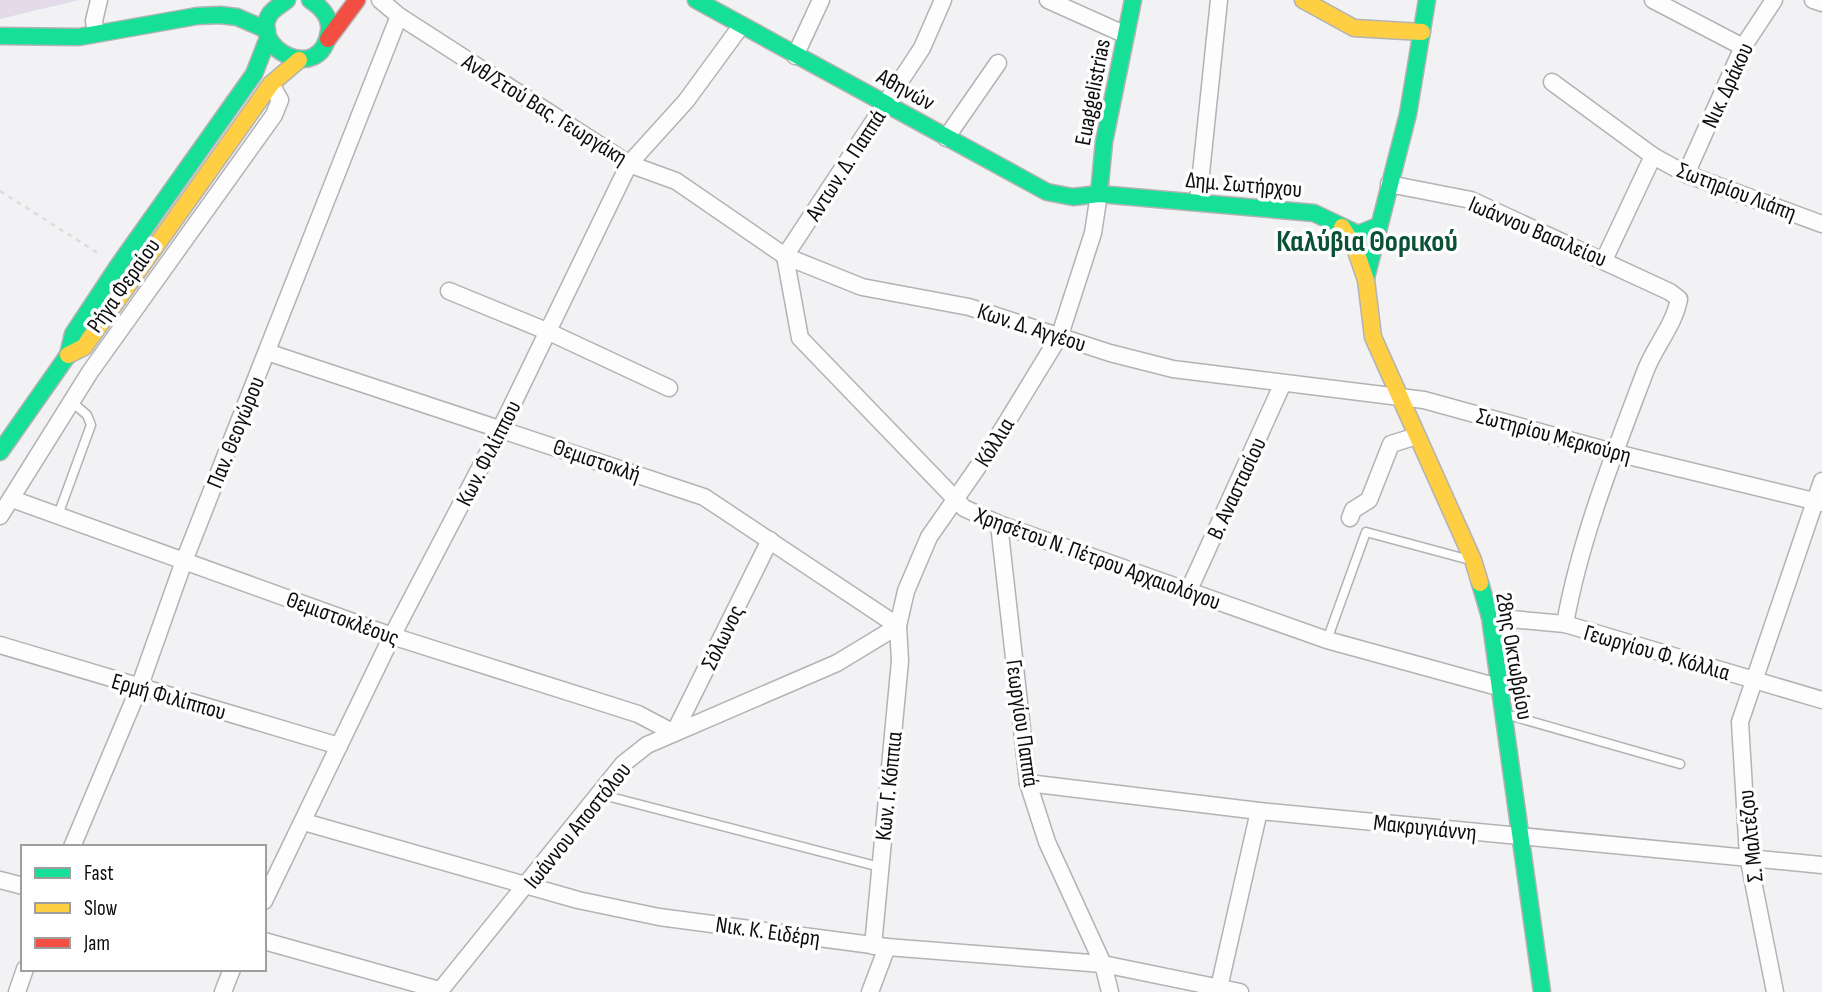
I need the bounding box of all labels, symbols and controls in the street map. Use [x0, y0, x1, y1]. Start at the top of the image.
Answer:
street label: Euaggelistrias [1069, 37, 1117, 148]
street label: Νικ. Δράκου [1696, 38, 1760, 133]
street label: Ανθ/Στού Βας. Γεωργάκη [456, 47, 632, 172]
street label: Αθηνών [871, 62, 939, 117]
street label: Αντων. Δ. Παππά [799, 105, 892, 227]
street label: Σωτηρίου Λιάπη [1673, 156, 1800, 227]
street label: Δημ. Σωτήρχου [1185, 166, 1303, 204]
street label: Ιωάννου Βασιλείου [1464, 190, 1611, 274]
district label: Καλύβια Θορικού [1276, 224, 1458, 260]
street label: Ρήγα Φεραίου [81, 233, 167, 338]
street label: Κων. Δ. Αγγέου [974, 297, 1090, 359]
street label: Παν. Θεογώρου [201, 372, 271, 492]
street label: Κων. Φιλίππου [450, 396, 527, 511]
street label: Σωτηρίου Μερκούρη [1473, 402, 1634, 470]
street label: Κόλλια [969, 412, 1021, 472]
street label: Θεμιστοκλή [549, 433, 644, 489]
street label: Β. Αναστασίου [1201, 433, 1273, 544]
street label: Χρησέτου Ν. Πέτρου Αρχαιολόγου [970, 501, 1224, 616]
street label: Θεμιστοκλέους [282, 586, 403, 652]
street label: 28ης Οκτωβρίου [1489, 590, 1539, 722]
street label: Σόλωνος [695, 601, 751, 674]
street label: Γεωργίου Φ. Κόλλια [1580, 619, 1733, 687]
street label: Γεωργίου Παππά [999, 658, 1045, 789]
street label: Ερμή Φιλίππου [108, 667, 229, 727]
street label: Κων. Γ. Κόππια [869, 730, 909, 842]
street label: Ιωάννου Αποστόλου [518, 757, 637, 895]
street label: Σ. Μαλτέζου [1732, 788, 1770, 884]
street label: Μακρυγιάννη [1372, 809, 1478, 847]
legend [21, 845, 266, 971]
text: Fast [84, 861, 114, 886]
text: Slow [84, 896, 118, 921]
street label: Νικ. Κ. Ειδέρη [714, 911, 822, 953]
text: Jam [83, 931, 110, 956]

